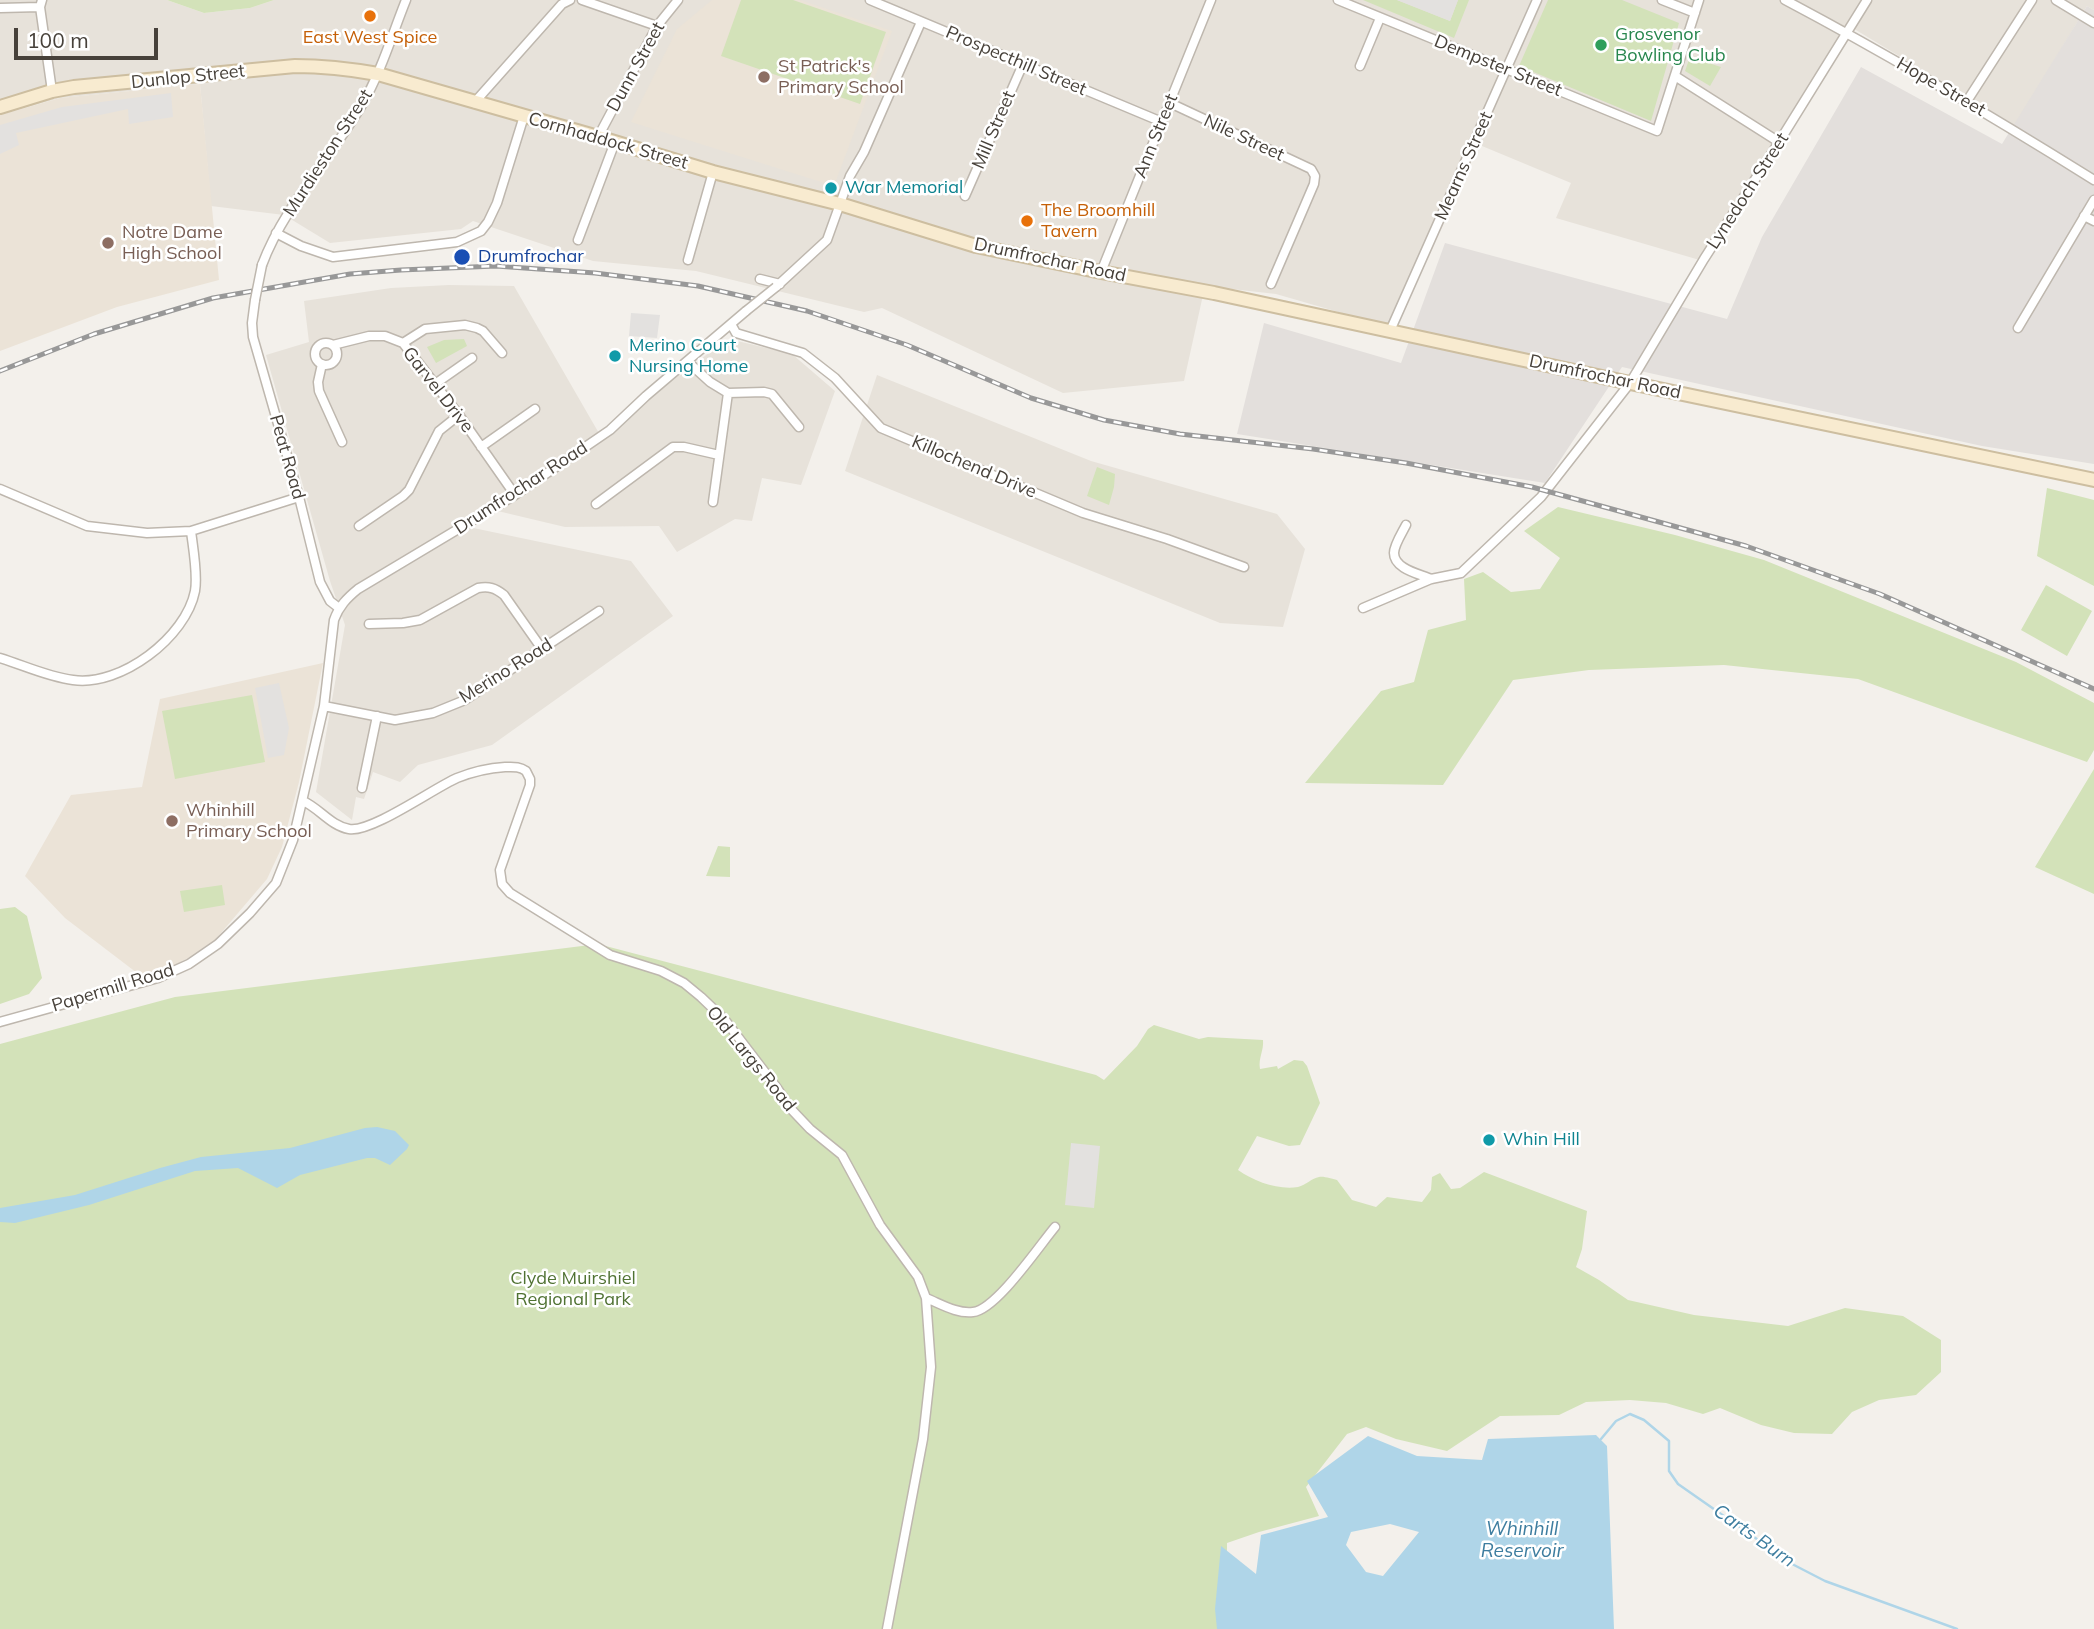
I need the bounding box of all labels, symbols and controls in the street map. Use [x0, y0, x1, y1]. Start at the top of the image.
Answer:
marker: East West Spice [362, 8, 378, 24]
scale bar [18, 14, 161, 58]
street label: Dunn Street [602, 18, 670, 116]
street label: Prospecthill Street [942, 22, 1090, 100]
place label: Grosvenor Bowling Club [1615, 24, 1725, 66]
text: 100 m [27, 27, 89, 53]
place label: East West Spice [303, 27, 437, 49]
street label: Dempster Street [1431, 31, 1565, 101]
marker: Grosvenor Bowling Club [1593, 37, 1609, 53]
street label: Hope Street [1893, 53, 1989, 121]
place label: St Patrick's Primary School [778, 56, 904, 98]
street label: Dunlop Street [130, 60, 246, 94]
marker: St Patrick's Primary School [756, 69, 772, 85]
street label: Murdieston Street [279, 85, 377, 221]
street label: Mill Street [968, 88, 1020, 172]
street label: Ann Street [1129, 91, 1183, 181]
street label: Cornhaddock Street [526, 108, 690, 174]
street label: Mearns Street [1430, 108, 1498, 224]
street label: Nile Street [1200, 110, 1288, 166]
street label: Lynedoch Street [1702, 129, 1794, 253]
place label: War Memorial [845, 177, 963, 199]
marker: War Memorial [823, 180, 839, 196]
place label: The Broomhill Tavern [1041, 200, 1155, 242]
marker: The Broomhill Tavern [1019, 213, 1035, 229]
place label: Notre Dame High School [122, 222, 223, 264]
street label: Drumfrochar Road [972, 233, 1128, 287]
marker: Notre Dame High School [100, 235, 116, 251]
place label: Drumfrochar [478, 246, 584, 268]
marker: Drumfrochar [452, 247, 472, 267]
place label: Merino Court Nursing Home [629, 335, 748, 378]
street label: Garvel Drive [398, 343, 478, 437]
marker: Merino Court Nursing Home [607, 348, 623, 364]
street label: Drumfrochar Road [1527, 350, 1683, 404]
street label: Peat Road [265, 412, 309, 502]
street label: Killochend Drive [908, 431, 1040, 503]
street label: Drumfrochar Road [450, 437, 592, 539]
street label: Merino Road [455, 634, 557, 708]
place label: Whinhill Primary School [186, 800, 312, 842]
marker: Whinhill Primary School [164, 813, 180, 829]
street label: Papermill Road [49, 959, 177, 1017]
street label: Old Largs Road [702, 1002, 800, 1116]
place label: Whin Hill [1503, 1129, 1580, 1151]
marker: Whin Hill [1481, 1132, 1497, 1148]
park label: Clyde Muirshiel Regional Park [510, 1268, 636, 1310]
water label: Carts Burn [1709, 1500, 1799, 1572]
water label: Whinhill Reservoir [1481, 1518, 1563, 1562]

